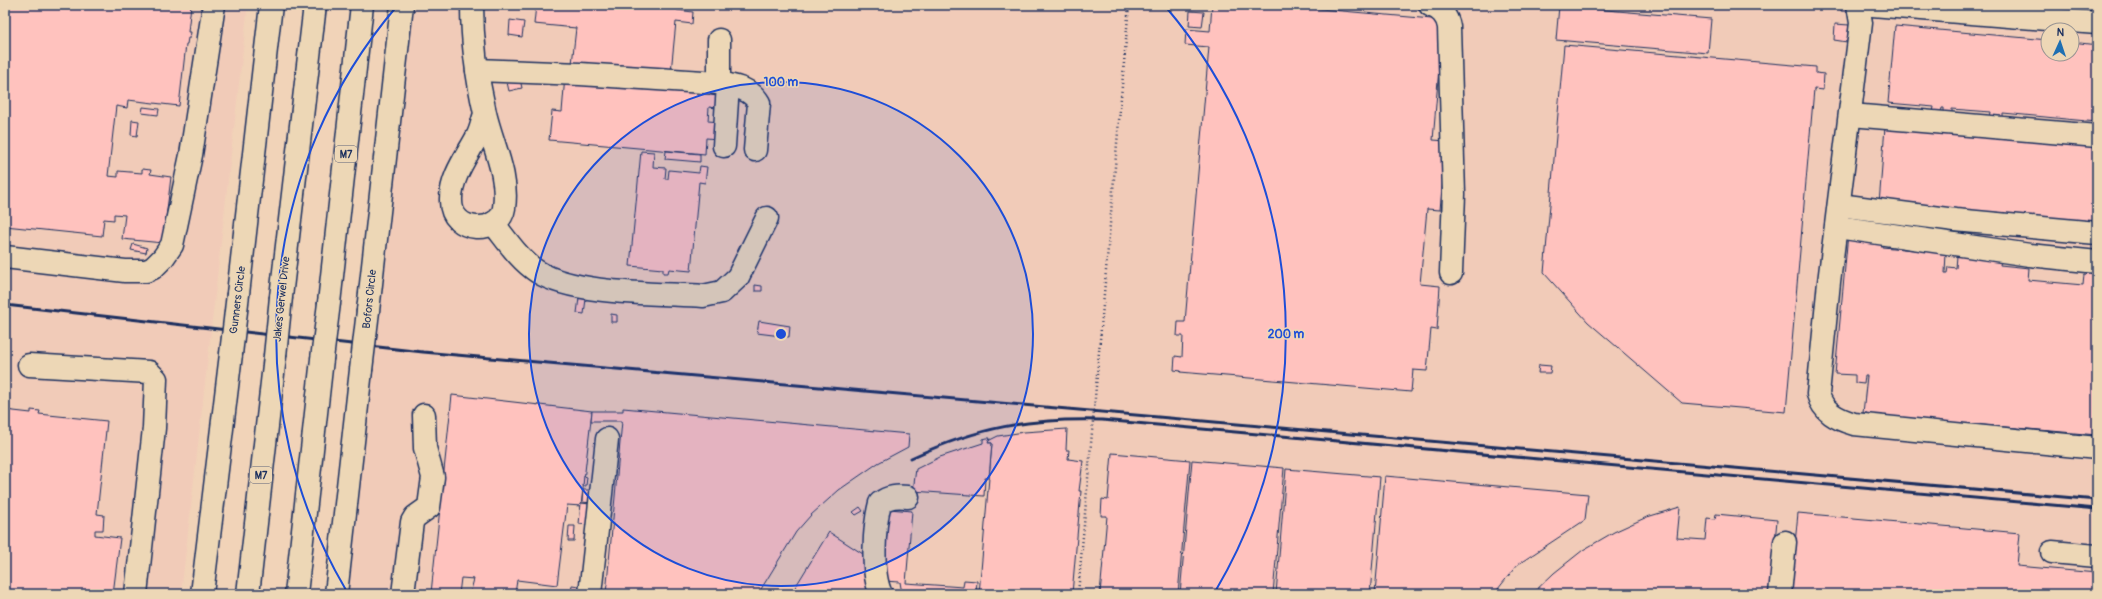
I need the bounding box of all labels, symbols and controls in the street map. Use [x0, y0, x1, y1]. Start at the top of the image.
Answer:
north arrow [2040, 22, 2080, 62]
text: N [2056, 26, 2065, 39]
text: 100 m [764, 75, 799, 90]
road number: M7 [335, 146, 357, 162]
street label: Jakes Gerwel Drive [271, 255, 292, 342]
street label: Gunners Circle [227, 265, 248, 335]
street label: Bofors Circle [360, 268, 379, 329]
centre of rings [774, 327, 788, 341]
text: 200 m [1268, 327, 1305, 342]
road number: M7 [250, 467, 272, 483]

